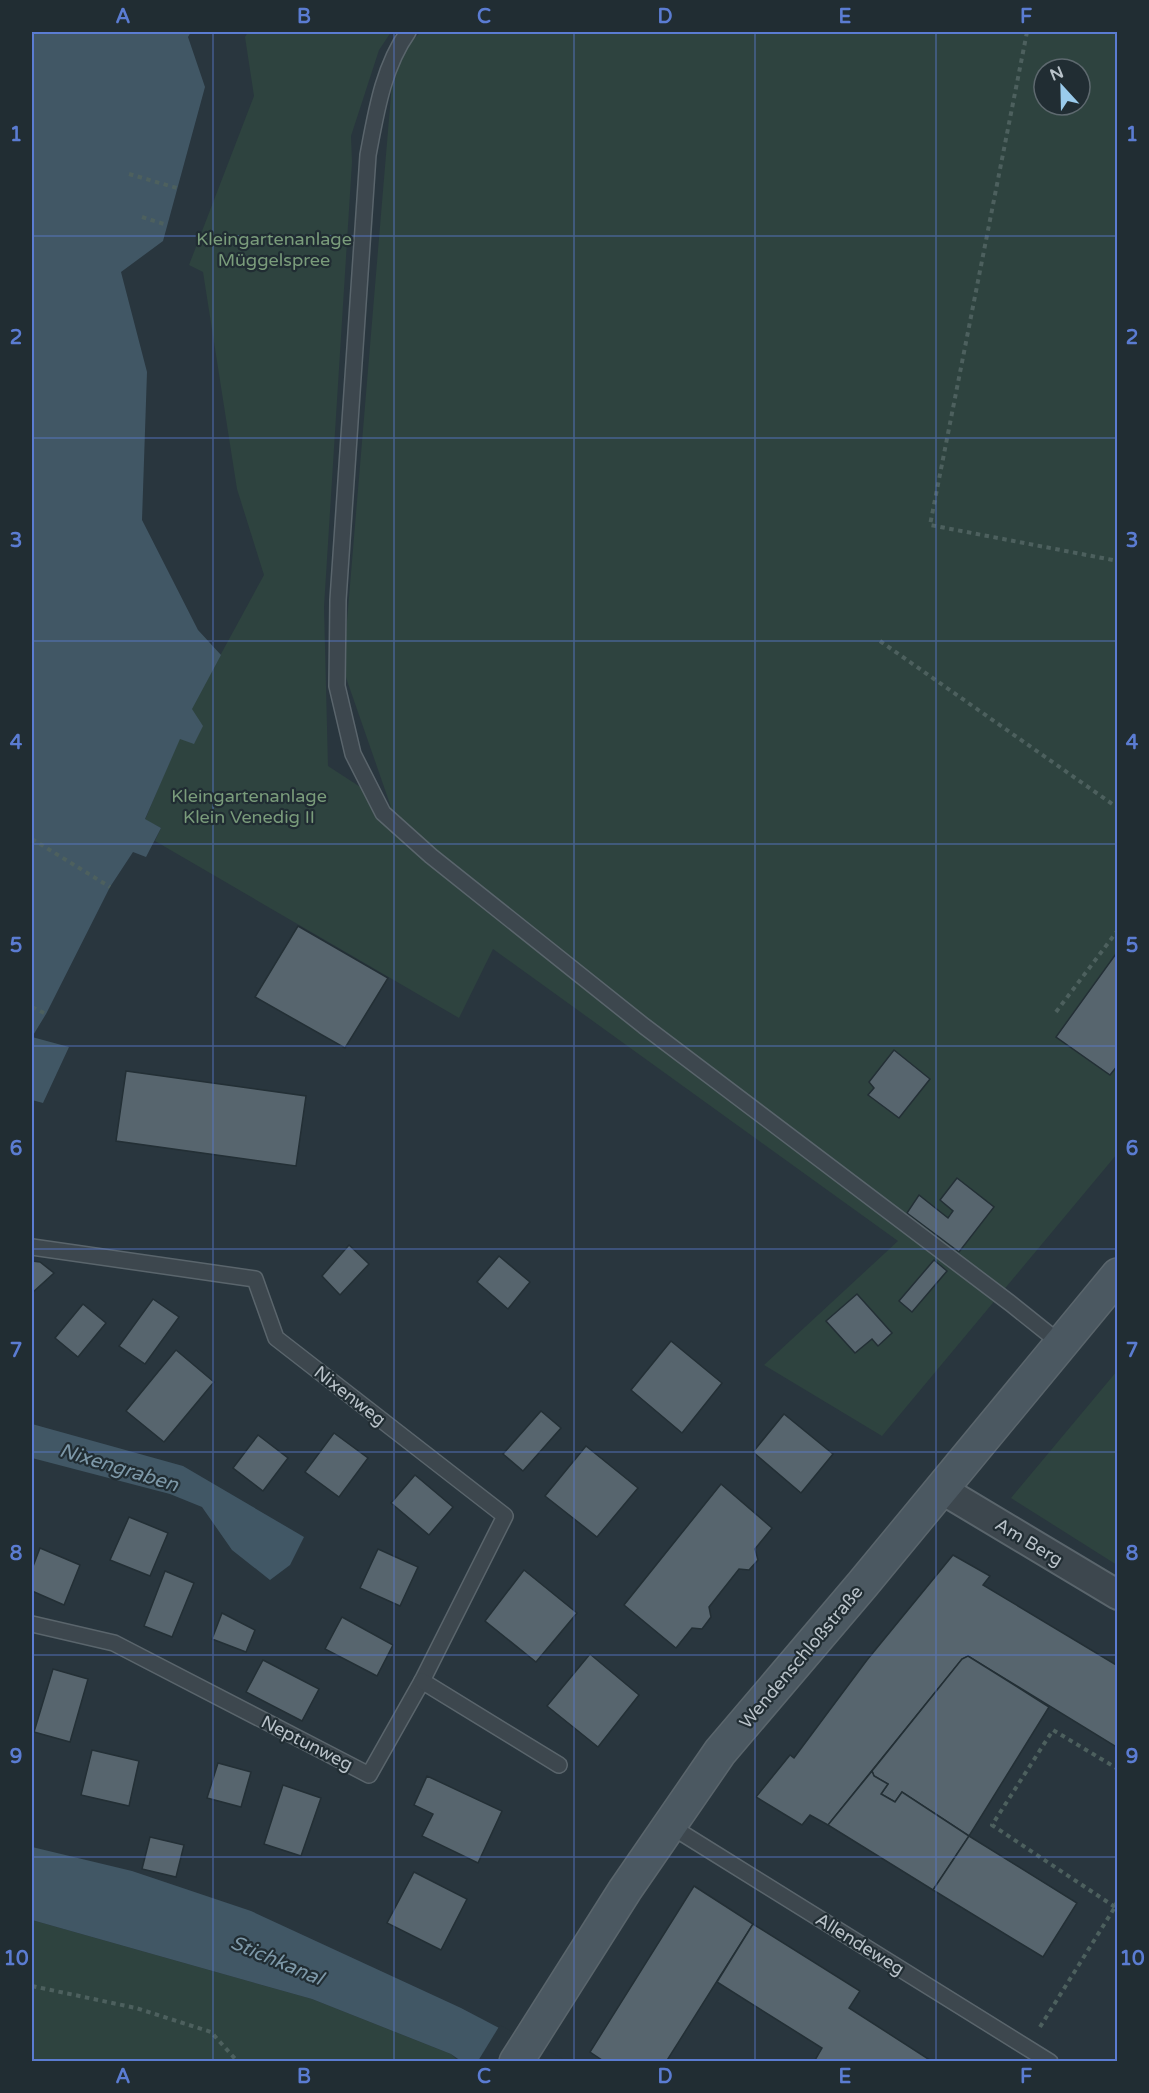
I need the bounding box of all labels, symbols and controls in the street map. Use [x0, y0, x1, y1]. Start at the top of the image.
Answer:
text: A [116, 5, 131, 29]
text: B [297, 5, 311, 29]
text: C [477, 5, 491, 29]
text: D [657, 5, 673, 29]
text: E [839, 5, 852, 29]
text: F [1020, 5, 1032, 29]
north arrow [1032, 57, 1092, 117]
text: N [1047, 62, 1066, 86]
text: 1 [10, 123, 22, 147]
text: 1 [1126, 123, 1138, 147]
park label: Kleingartenanlage Müggelspree [196, 228, 352, 271]
text: 2 [10, 326, 22, 350]
text: 2 [1126, 326, 1138, 350]
text: 3 [10, 529, 22, 553]
text: 3 [1126, 529, 1138, 553]
text: 4 [10, 731, 23, 755]
text: 4 [1126, 731, 1139, 755]
park label: Kleingartenanlage Klein Venedig II [171, 785, 327, 828]
text: 5 [10, 934, 22, 958]
text: 5 [1126, 934, 1138, 958]
text: 6 [10, 1137, 22, 1161]
text: 6 [1126, 1137, 1138, 1161]
text: 7 [10, 1339, 22, 1363]
text: 7 [1126, 1339, 1138, 1363]
street label: Nixenweg [310, 1361, 390, 1431]
water label: Nixengraben [57, 1439, 182, 1498]
street label: Am Berg [991, 1513, 1067, 1571]
text: 8 [10, 1542, 22, 1566]
text: 8 [1126, 1542, 1138, 1566]
street label: Wendenschloßstraße [735, 1581, 867, 1733]
street label: Neptunweg [257, 1710, 357, 1776]
text: 9 [10, 1745, 22, 1769]
text: 9 [1126, 1745, 1138, 1769]
street label: Allendeweg [812, 1908, 908, 1980]
water label: Stichkanal [227, 1931, 328, 1992]
text: 10 [3, 1947, 29, 1971]
text: 10 [1119, 1947, 1145, 1971]
text: A [116, 2065, 131, 2089]
text: B [297, 2065, 311, 2089]
text: C [477, 2065, 491, 2089]
text: D [657, 2065, 673, 2089]
text: E [839, 2065, 852, 2089]
text: F [1020, 2065, 1032, 2089]

